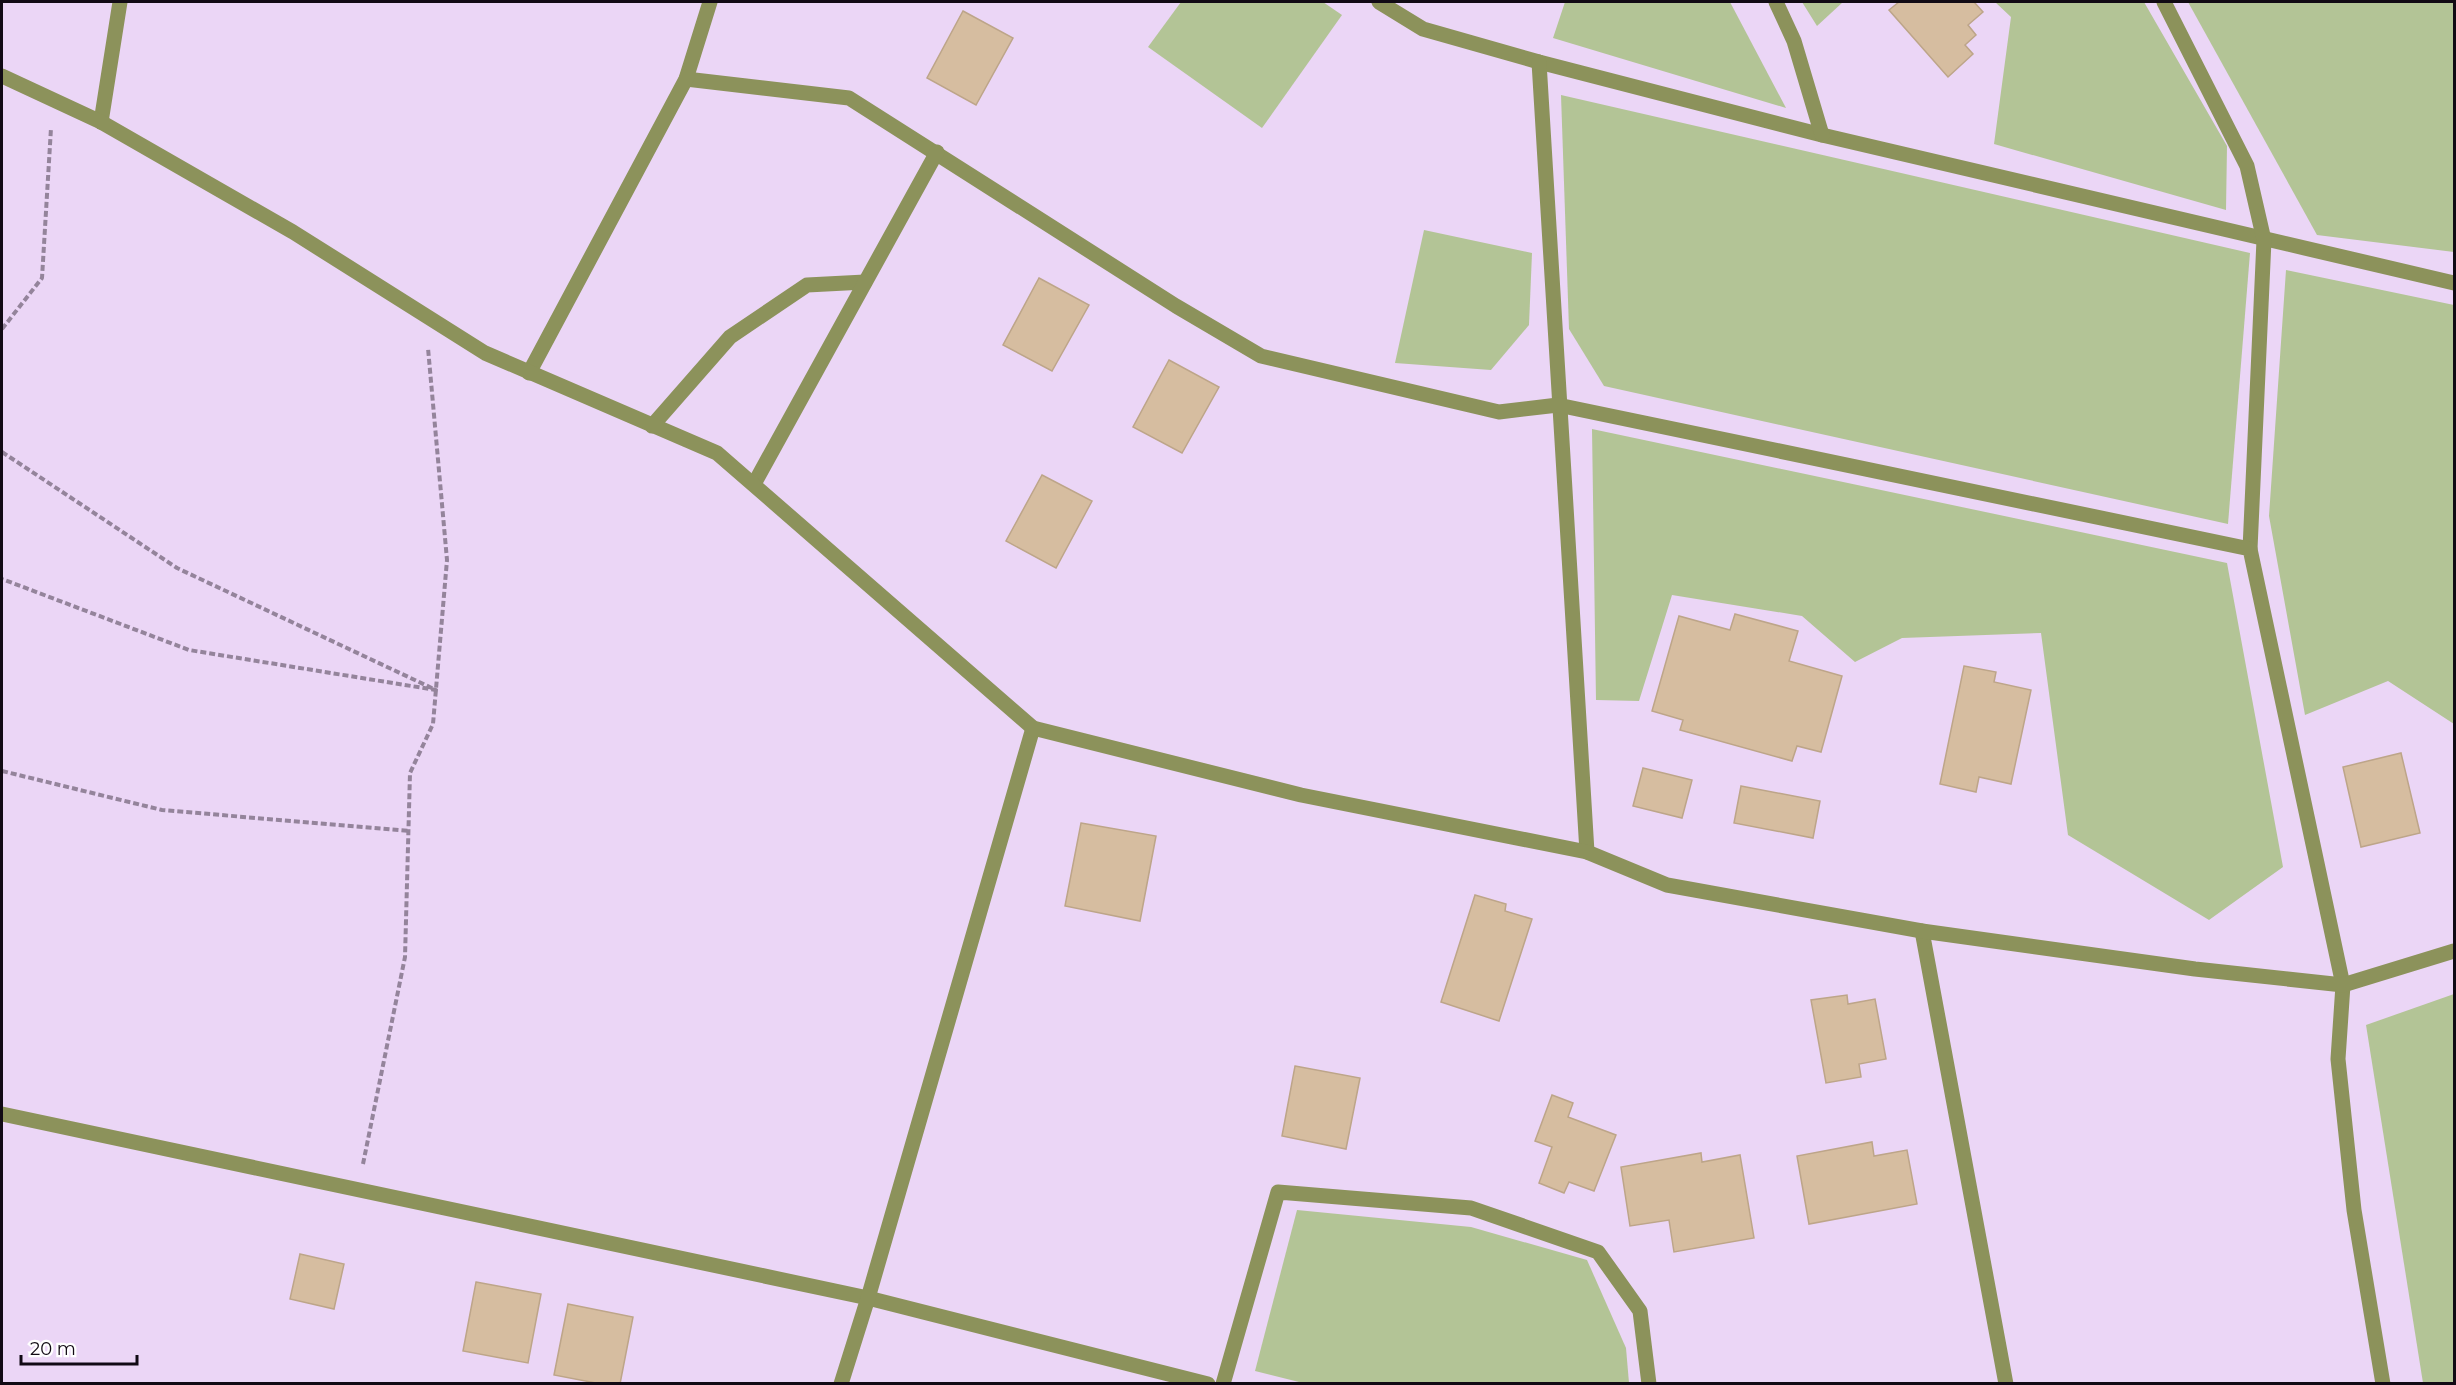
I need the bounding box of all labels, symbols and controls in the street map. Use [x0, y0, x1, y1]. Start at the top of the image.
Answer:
scale bar [21, 1328, 136, 1366]
text: 20 m [30, 1338, 76, 1360]

